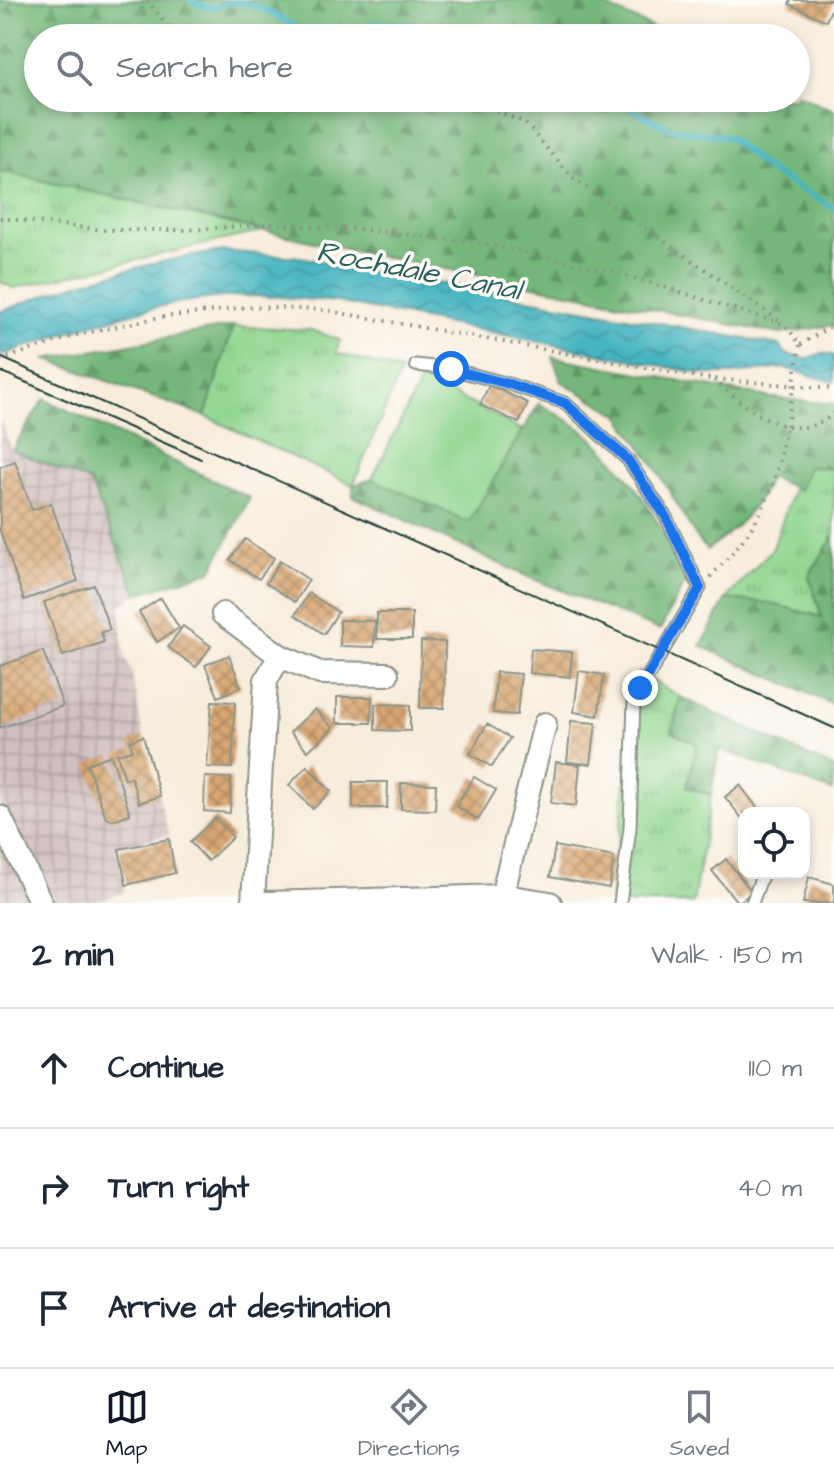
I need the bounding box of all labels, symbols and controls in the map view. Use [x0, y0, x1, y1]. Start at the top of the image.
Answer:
search box [24, 24, 810, 112]
icon: search [52, 46, 96, 90]
text: Search here [116, 47, 293, 89]
water label: Rochdale Canal [313, 231, 528, 312]
route start [433, 351, 469, 387]
route end [622, 670, 658, 706]
map controls [738, 807, 810, 879]
button: locate [738, 807, 810, 879]
text: 2 min [32, 931, 114, 979]
text: Walk · 150 m [651, 937, 802, 973]
icon: ahead [32, 1046, 76, 1090]
text: Continue [108, 1047, 224, 1089]
text: 110 m [748, 1050, 802, 1086]
icon: right [32, 1166, 76, 1210]
text: Turn right [108, 1167, 249, 1209]
text: 40 m [737, 1170, 802, 1206]
icon: arrive [32, 1286, 76, 1330]
text: Arrive at destination [108, 1287, 390, 1329]
tab: Map [105, 1385, 149, 1464]
tab: Directions [358, 1385, 460, 1464]
tab: Saved [669, 1385, 729, 1464]

